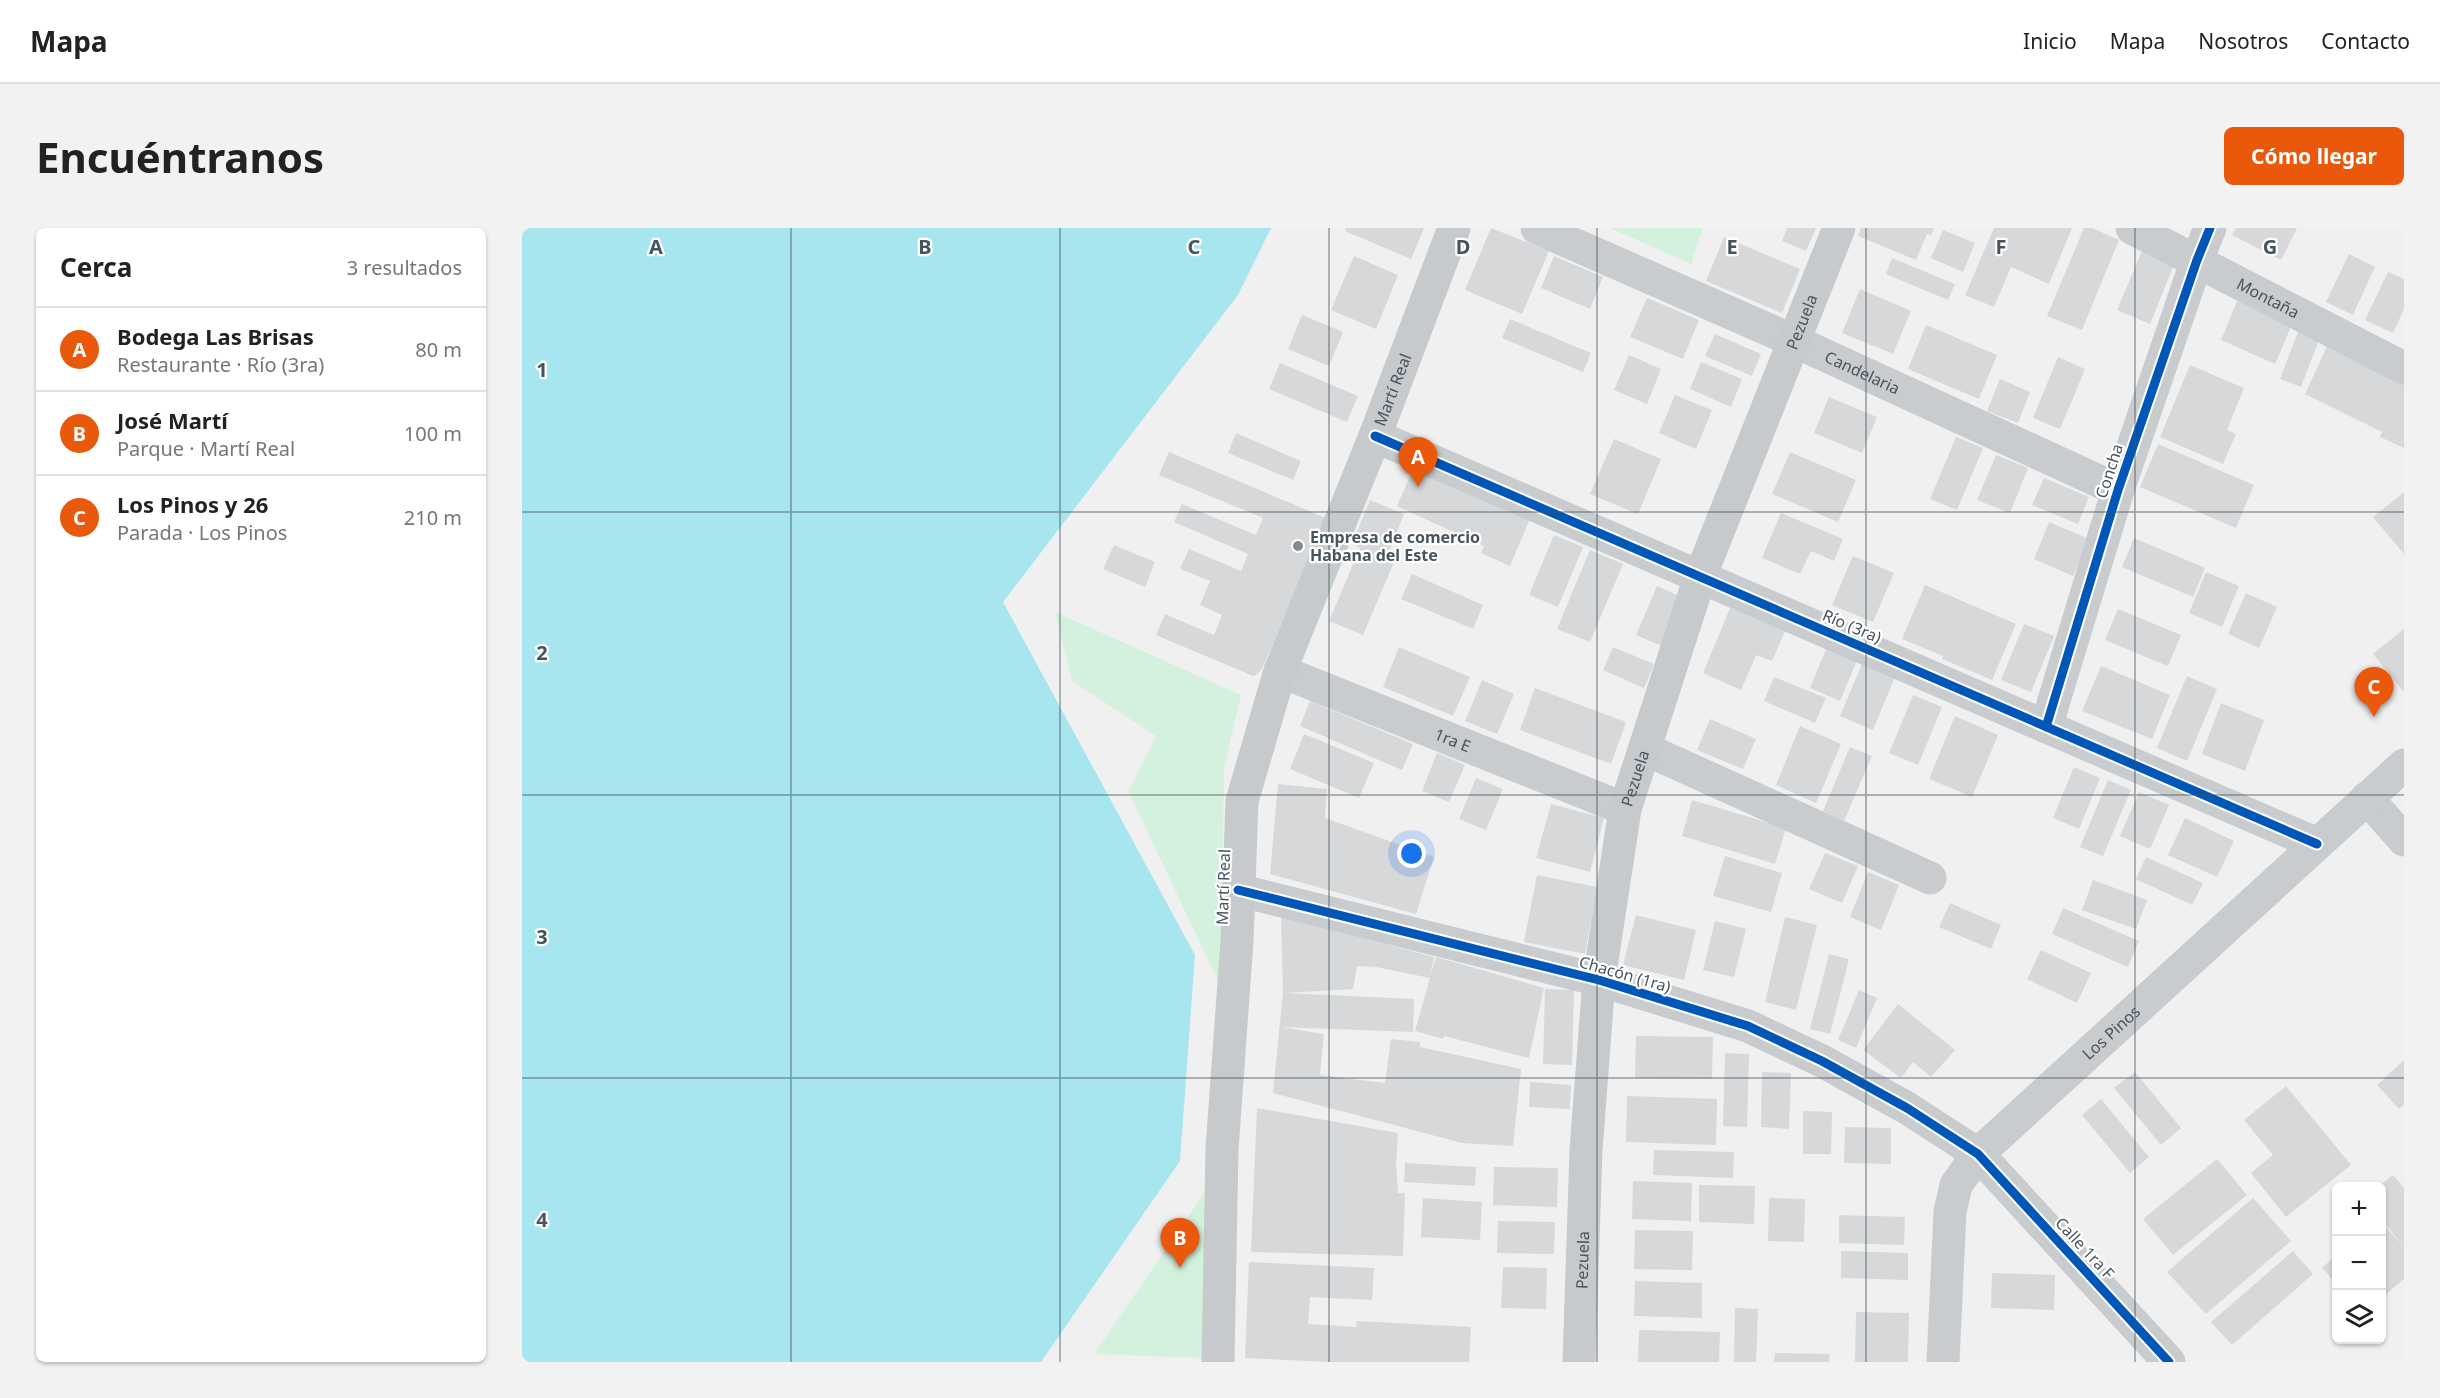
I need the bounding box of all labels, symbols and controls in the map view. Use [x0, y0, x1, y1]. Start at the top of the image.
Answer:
text: Mapa [30, 22, 108, 60]
text: Inicio [2023, 27, 2077, 55]
text: Mapa [2110, 27, 2165, 55]
text: Nosotros [2198, 27, 2288, 55]
text: Contacto [2321, 27, 2410, 55]
button: Cómo llegar [2224, 127, 2404, 185]
text: Encuéntranos [36, 128, 324, 185]
text: A [649, 233, 663, 260]
text: B [918, 233, 932, 260]
text: C [1188, 233, 1201, 260]
text: D [1456, 233, 1470, 260]
text: E [1726, 233, 1738, 260]
text: F [1996, 233, 2006, 260]
text: G [2263, 233, 2277, 260]
text: Cerca [60, 249, 132, 285]
text: 3 resultados [347, 254, 462, 281]
street label: Montaña [2233, 273, 2303, 323]
street label: Pezuela [1781, 291, 1823, 353]
text: Bodega Las Brisas [117, 321, 314, 351]
text: A [73, 336, 86, 363]
text: 80 m [415, 336, 462, 363]
street label: Candelaria [1821, 346, 1904, 399]
street label: Martí Real [1369, 350, 1416, 429]
text: Restaurante · Río (3ra) [117, 351, 324, 378]
text: 1 [536, 356, 548, 383]
text: José Martí [117, 405, 228, 435]
text: B [73, 420, 86, 447]
text: 100 m [404, 420, 462, 447]
text: Parque · Martí Real [117, 435, 295, 462]
pin: A [1398, 438, 1438, 487]
street label: Concha [2090, 441, 2128, 501]
text: Los Pinos y 26 [117, 489, 268, 519]
text: C [73, 504, 86, 531]
text: 210 m [404, 504, 462, 531]
text: Parada · Los Pinos [117, 519, 287, 546]
place label: Empresa de comercio Habana del Este [1310, 526, 1480, 566]
marker: Empresa de comercio Habana del Este [1291, 539, 1305, 553]
street label: Río (3ra) [1819, 604, 1885, 648]
text: 2 [536, 639, 548, 666]
pin: C [2354, 668, 2394, 717]
street label: 1ra E [1431, 723, 1474, 757]
street label: Pezuela [1616, 747, 1654, 809]
your location [1397, 839, 1426, 868]
street label: Martí Real [1211, 849, 1235, 925]
text: 3 [536, 923, 548, 950]
street label: Chacón (1ra) [1577, 950, 1674, 998]
street label: Los Pinos [2077, 1000, 2145, 1065]
map controls [2332, 1182, 2386, 1344]
button: + [2332, 1182, 2386, 1236]
text: 4 [536, 1206, 548, 1233]
street label: Calle 1ra F [2051, 1212, 2119, 1284]
pin: B [1160, 1218, 1200, 1268]
street label: Pezuela [1570, 1231, 1594, 1289]
button: − [2332, 1236, 2386, 1290]
button: layers [2332, 1290, 2386, 1344]

